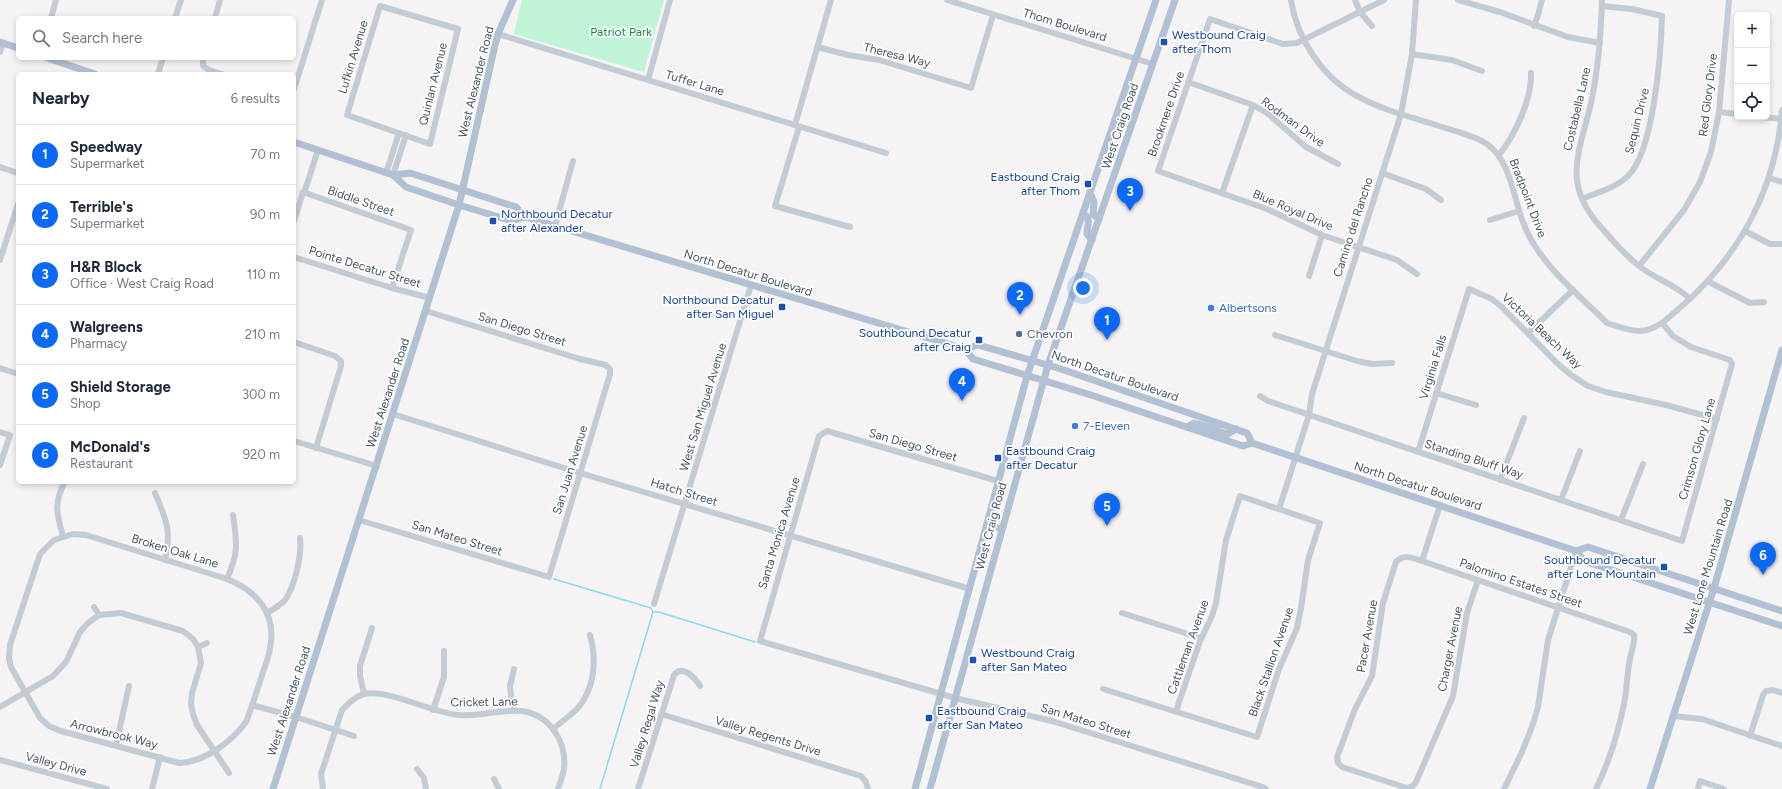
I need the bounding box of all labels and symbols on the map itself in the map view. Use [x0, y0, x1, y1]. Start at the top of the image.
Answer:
street label: Thom Boulevard [1021, 6, 1109, 44]
street label: Lufkin Avenue [335, 18, 371, 95]
street label: West Alexander Road [455, 25, 497, 139]
park label: Patriot Park [590, 25, 652, 39]
place label: Westbound Craig after Thom [1172, 28, 1266, 56]
marker: Westbound Craig after Thom [1159, 37, 1169, 47]
street label: Theresa Way [862, 40, 933, 70]
street label: Quinlan Avenue [416, 41, 450, 127]
street label: Red Glory Drive [1696, 52, 1720, 137]
street label: Costabella Lane [1561, 65, 1594, 152]
street label: Tuffer Lane [664, 67, 727, 99]
street label: Brookmere Drive [1145, 69, 1187, 158]
street label: West Craig Road [1099, 81, 1141, 171]
street label: Sequin Drive [1622, 86, 1652, 156]
street label: Rodman Drive [1258, 94, 1328, 150]
street label: Bradpoint Drive [1507, 157, 1550, 240]
place label: Eastbound Craig after Thom [991, 170, 1080, 198]
street label: Camino del Rancho [1330, 175, 1376, 279]
pin: 3 [1117, 178, 1143, 211]
marker: Eastbound Craig after Thom [1083, 179, 1093, 189]
street label: Biddle Street [326, 183, 397, 219]
street label: Blue Royal Drive [1251, 187, 1336, 233]
place label: Northbound Decatur after Alexander [501, 207, 613, 235]
marker: Northbound Decatur after Alexander [488, 216, 498, 226]
street label: Pointe Decatur Street [307, 243, 423, 291]
street label: North Decatur Boulevard [682, 247, 814, 299]
your location [1073, 278, 1093, 298]
pin: 2 [1007, 282, 1033, 315]
street label: Victoria Beach Way [1499, 290, 1585, 372]
place label: Northbound Decatur after San Miguel [662, 293, 774, 321]
place label: Albertsons [1219, 301, 1277, 315]
marker: Northbound Decatur after San Miguel [777, 302, 787, 312]
marker: Albertsons [1206, 303, 1216, 313]
pin: 1 [1094, 307, 1120, 340]
street label: San Diego Street [476, 309, 568, 349]
place label: Southbound Decatur after Craig [859, 326, 971, 354]
place label: Chevron [1027, 327, 1073, 341]
marker: Chevron [1014, 329, 1024, 339]
street label: Virginia Falls [1417, 333, 1450, 401]
marker: Southbound Decatur after Craig [974, 335, 984, 345]
street label: West Alexander Road [364, 336, 412, 450]
street label: West San Miguel Avenue [677, 341, 729, 473]
street label: North Decatur Boulevard [1050, 348, 1180, 404]
pin: 4 [949, 368, 975, 401]
street label: Crimson Glory Lane [1676, 396, 1718, 502]
place label: 7-Eleven [1083, 419, 1130, 433]
marker: 7-Eleven [1070, 421, 1080, 431]
street label: San Juan Avenue [550, 423, 590, 516]
street label: San Diego Street [867, 426, 959, 464]
street label: Standing Bluff Way [1423, 436, 1526, 482]
place label: Eastbound Craig after Decatur [1006, 444, 1095, 472]
marker: Eastbound Craig after Decatur [993, 453, 1003, 463]
street label: North Decatur Boulevard [1352, 459, 1484, 513]
street label: Hatch Street [649, 475, 720, 509]
street label: Santa Monica Avenue [755, 475, 803, 591]
street label: West Craig Road [973, 481, 1009, 571]
pin: 5 [1094, 493, 1120, 526]
street label: West Lone Mountain Road [1681, 497, 1735, 637]
street label: San Mateo Street [410, 518, 504, 559]
street label: Broken Oak Lane [130, 531, 221, 571]
pin: 6 [1750, 542, 1776, 575]
place label: Southbound Decatur after Lone Mountain [1544, 553, 1656, 581]
street label: Palomino Estates Street [1458, 555, 1585, 611]
marker: Southbound Decatur after Lone Mountain [1659, 562, 1669, 572]
street label: Cattleman Avenue [1164, 597, 1212, 696]
street label: Pacer Avenue [1354, 598, 1380, 673]
street label: Black Stallion Avenue [1246, 605, 1296, 718]
street label: Charger Avenue [1435, 605, 1465, 693]
street label: West Alexander Road [265, 644, 313, 758]
place label: Westbound Craig after San Mateo [981, 646, 1075, 674]
marker: Westbound Craig after San Mateo [968, 655, 978, 665]
street label: Valley Regal Way [627, 678, 667, 770]
street label: Cricket Lane [450, 694, 518, 710]
street label: San Mateo Street [1039, 701, 1133, 742]
place label: Eastbound Craig after San Mateo [937, 704, 1026, 732]
street label: Valley Regents Drive [713, 713, 823, 759]
marker: Eastbound Craig after San Mateo [924, 713, 934, 723]
street label: Arrowbrook Way [69, 716, 160, 752]
street label: Valley Drive [24, 749, 89, 779]

